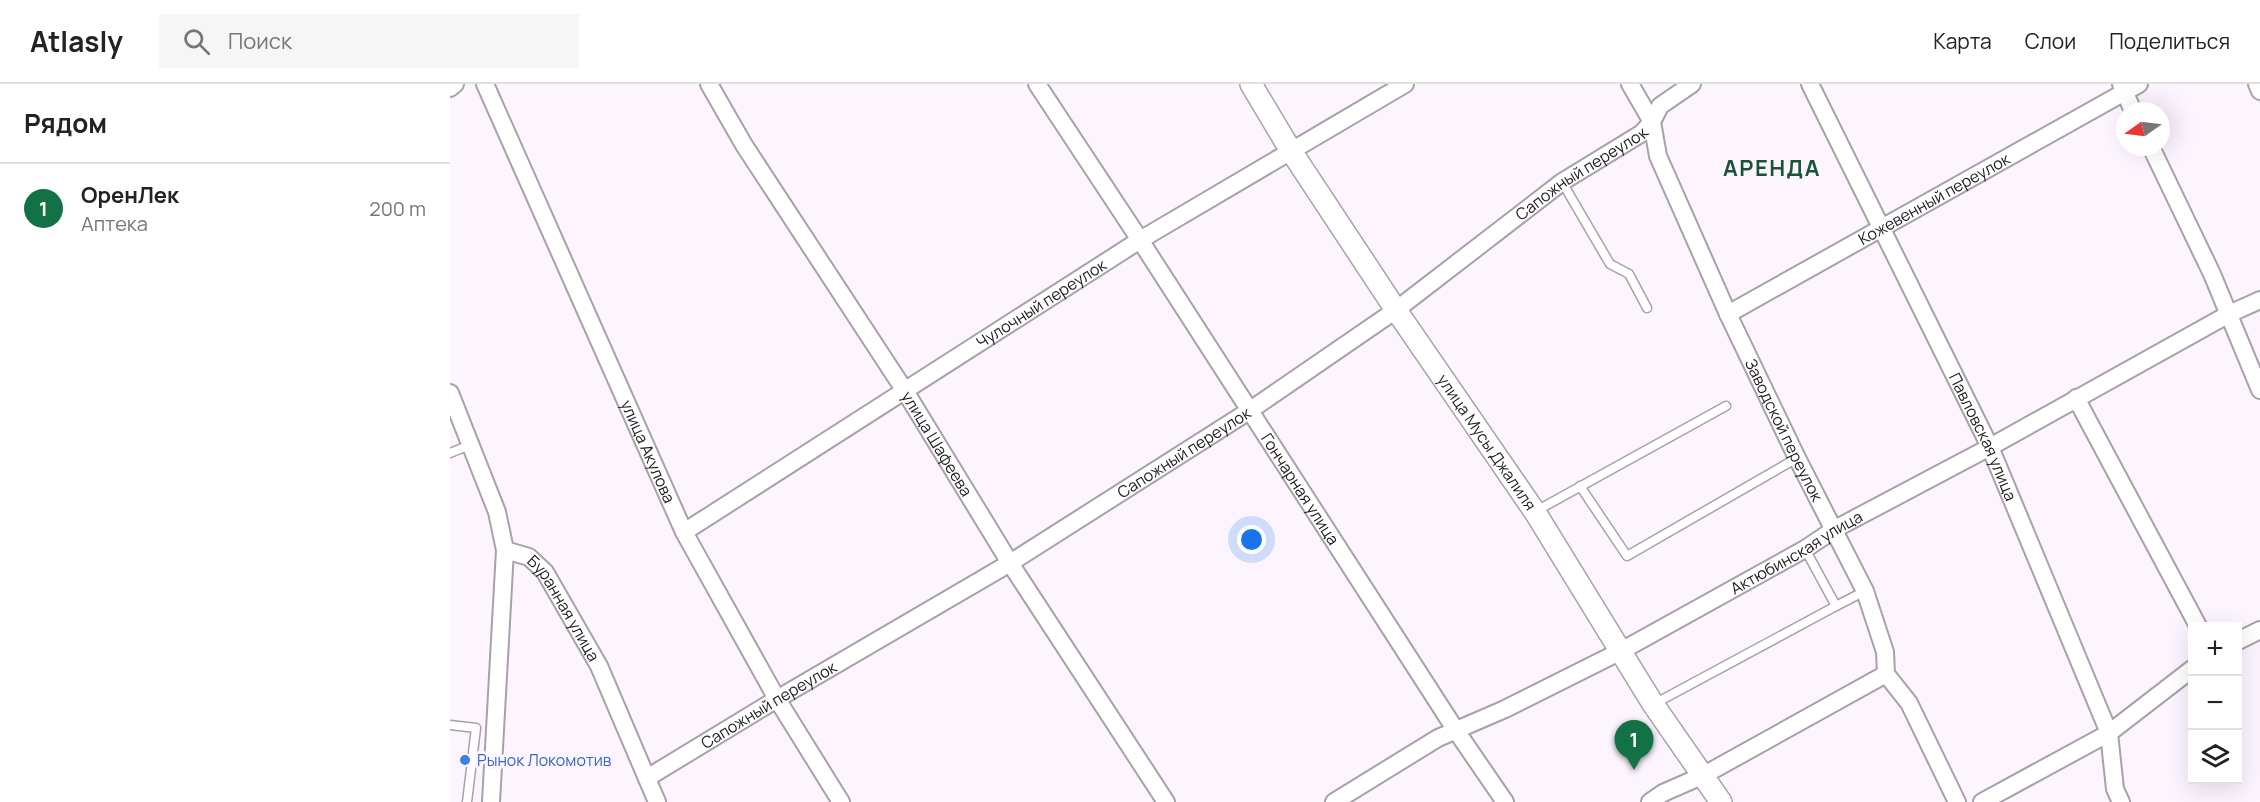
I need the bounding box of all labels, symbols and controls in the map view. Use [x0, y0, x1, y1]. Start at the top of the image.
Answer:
search box [159, 14, 579, 68]
text: Atlasly [30, 22, 123, 60]
icon: search [180, 25, 213, 58]
text: Поиск [228, 26, 292, 56]
text: Карта [1933, 27, 1992, 55]
text: Слои [2025, 27, 2076, 55]
text: Поделиться [2109, 27, 2230, 55]
north arrow [2116, 102, 2170, 156]
text: Рядом [24, 105, 107, 141]
street label: Сапожный переулок [1511, 122, 1654, 225]
street label: Кожевенный переулок [1854, 147, 2015, 250]
district label: АРЕНДА [1723, 153, 1821, 183]
text: ОренЛек [81, 180, 179, 210]
text: 1 [39, 195, 48, 222]
text: 200 m [369, 195, 426, 222]
text: Аптека [81, 210, 148, 237]
street label: Чулочный переулок [972, 253, 1111, 353]
street label: Заводской переулок [1740, 355, 1829, 506]
street label: Павловская улица [1944, 369, 2022, 504]
street label: улица Мусы Джалиля [1432, 370, 1542, 515]
street label: улица Шафеева [897, 387, 978, 500]
street label: улица Акулова [616, 396, 681, 506]
street label: Сапожный переулок [1113, 401, 1256, 503]
street label: Гончарная улица [1256, 429, 1344, 549]
street label: Актюбинская улица [1726, 505, 1866, 599]
your location [1237, 525, 1266, 554]
street label: Буранная улица [523, 550, 605, 665]
map controls [2188, 622, 2242, 784]
button: + [2188, 622, 2242, 676]
street label: Сапожный переулок [697, 655, 841, 754]
button: − [2188, 676, 2242, 730]
pin: 1 [1614, 720, 1654, 770]
button: layers [2188, 730, 2242, 784]
place label: Рынок Локомотив [477, 749, 612, 771]
marker: Рынок Локомотив [458, 753, 472, 767]

